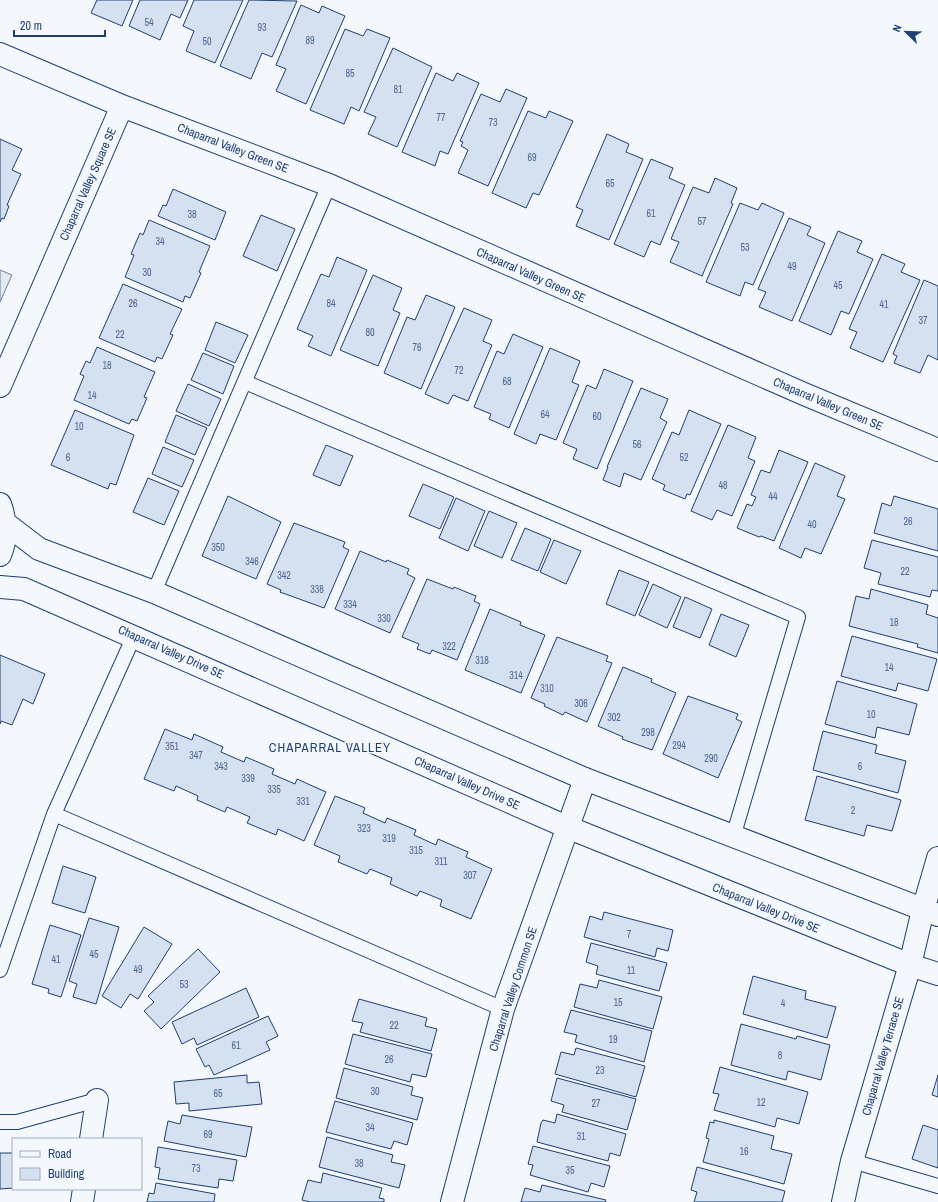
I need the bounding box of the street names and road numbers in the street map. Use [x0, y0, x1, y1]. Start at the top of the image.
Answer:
street label: Chaparral Valley Green SE [175, 119, 291, 177]
street label: Chaparral Valley Square SE [56, 125, 120, 243]
street label: Chaparral Valley Green SE [474, 244, 588, 306]
street label: Chaparral Valley Green SE [771, 374, 885, 434]
street label: Chaparral Valley Drive SE [116, 621, 226, 683]
street label: Chaparral Valley Drive SE [412, 752, 522, 814]
street label: Chaparral Valley Drive SE [710, 879, 822, 937]
street label: Chaparral Valley Common SE [485, 924, 541, 1054]
street label: Chaparral Valley Terrace SE [858, 995, 908, 1117]

